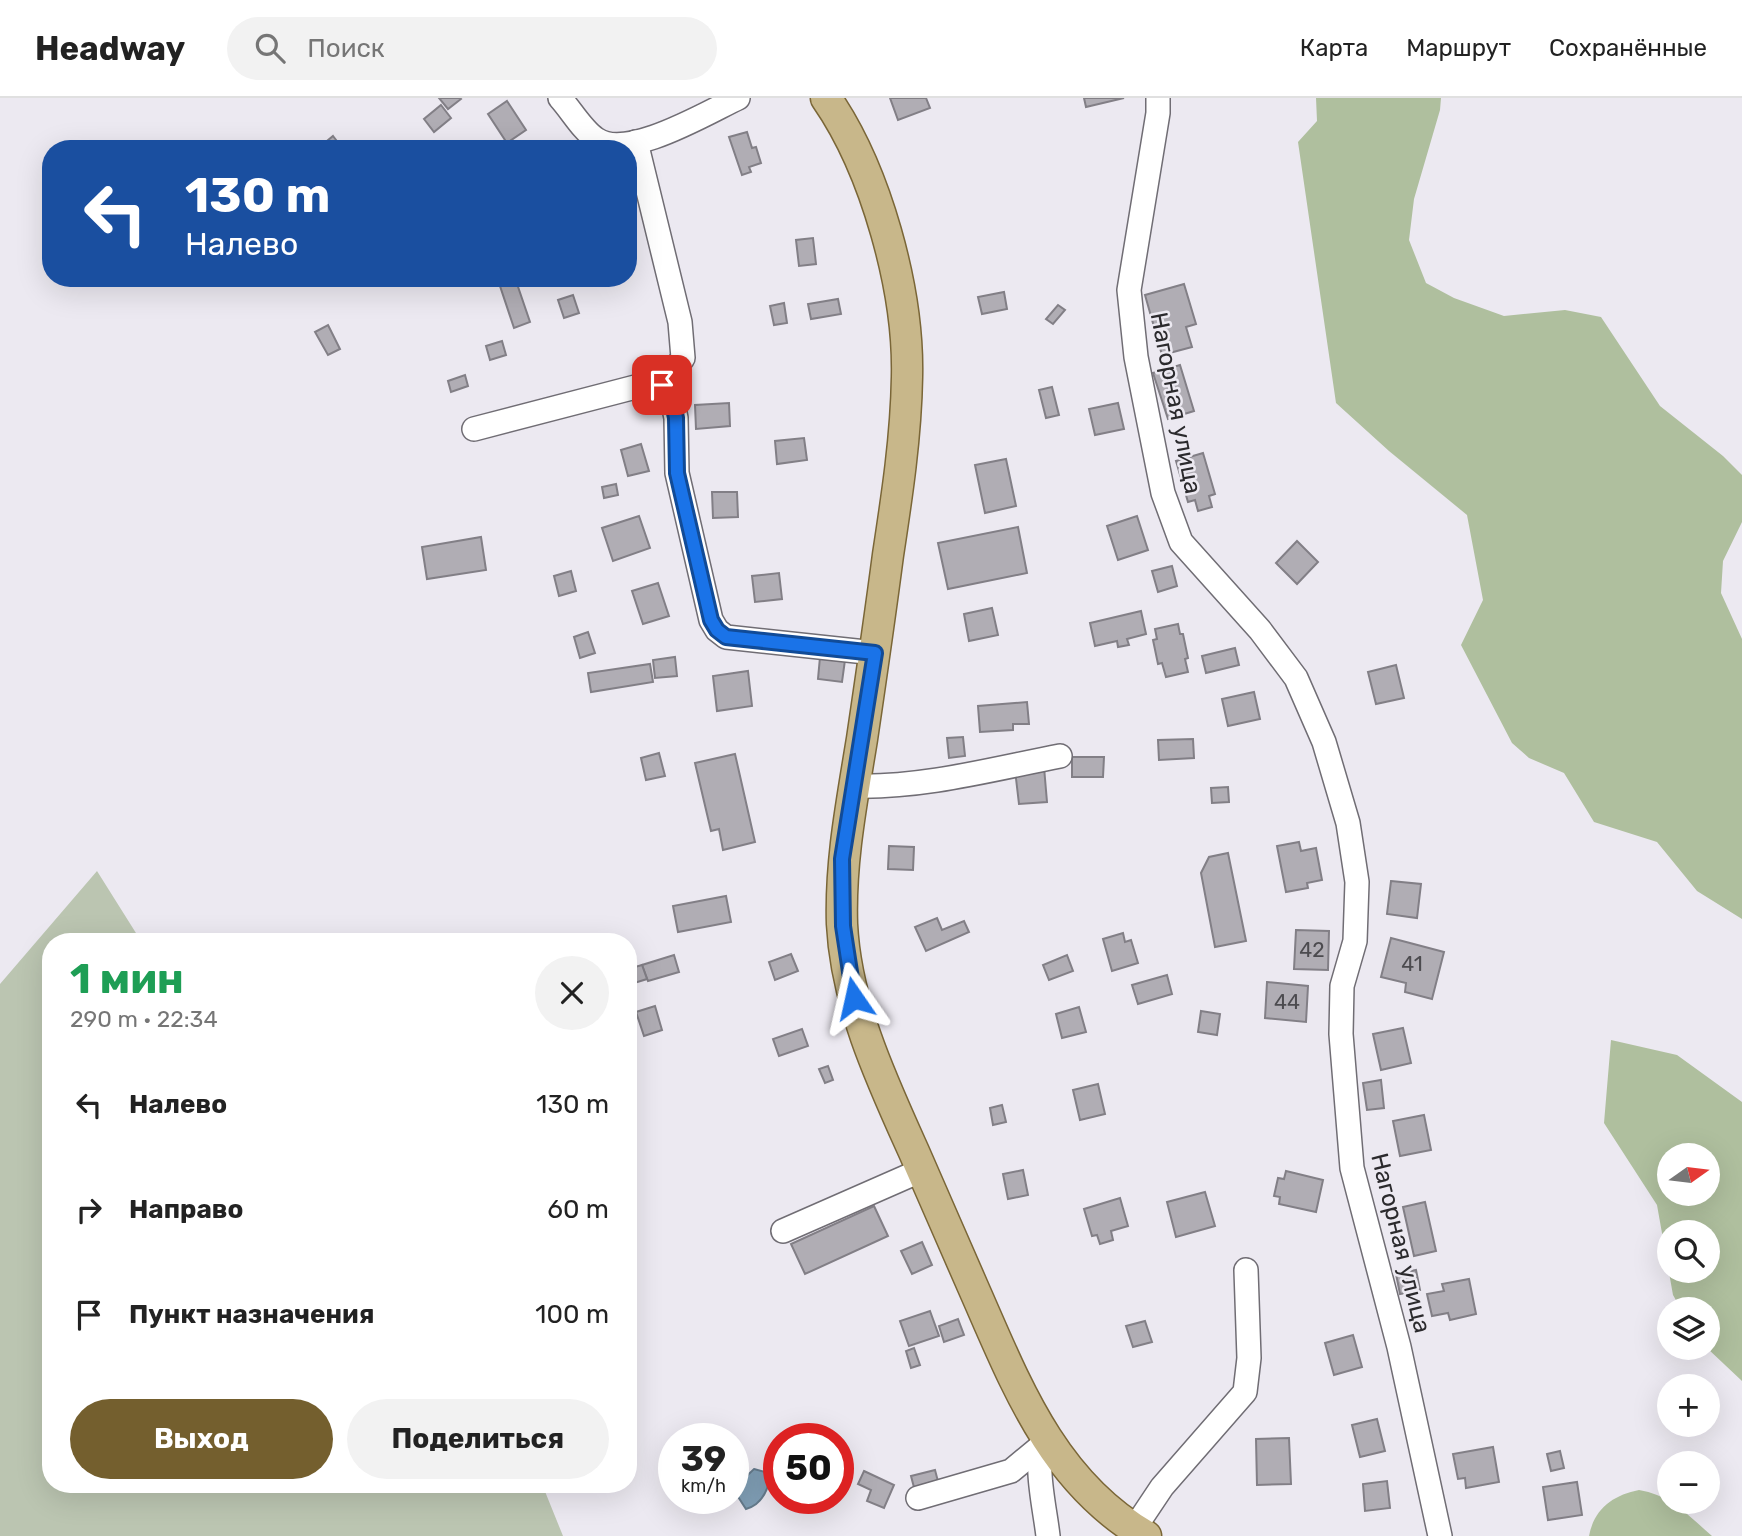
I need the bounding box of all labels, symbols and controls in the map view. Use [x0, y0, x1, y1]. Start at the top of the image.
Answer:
search box [227, 17, 717, 80]
text: Headway [35, 29, 185, 68]
icon: search [251, 29, 289, 67]
text: Поиск [307, 33, 385, 64]
text: Карта [1300, 34, 1368, 62]
text: Маршрут [1406, 34, 1511, 62]
text: Сохранённые [1549, 34, 1707, 62]
text: 130 m [185, 166, 330, 224]
icon: left [70, 168, 161, 259]
text: Налево [185, 225, 298, 263]
street label: Нагорная улица [1145, 310, 1207, 496]
pin [632, 355, 692, 415]
icon: arrive [643, 366, 681, 404]
house number: 42 [1299, 937, 1325, 962]
house number: 41 [1401, 951, 1423, 976]
text: 1 мин [70, 954, 184, 1004]
button: close [535, 956, 609, 1030]
position arrow [817, 961, 891, 1035]
house number: 44 [1274, 989, 1300, 1014]
text: 290 m · 22:34 [70, 1005, 218, 1033]
icon: left [70, 1086, 108, 1124]
text: Налево [129, 1089, 227, 1120]
text: 130 m [536, 1089, 609, 1120]
north arrow [1657, 1143, 1720, 1206]
map controls [1657, 1143, 1720, 1514]
street label: Нагорная улица [1365, 1150, 1437, 1336]
icon: right [70, 1191, 108, 1229]
text: Направо [129, 1194, 243, 1225]
text: 60 m [547, 1194, 609, 1225]
button: search [1657, 1220, 1720, 1283]
icon: arrive [70, 1296, 108, 1334]
button: layers [1657, 1297, 1720, 1360]
text: Пункт назначения [129, 1299, 374, 1330]
text: 100 m [535, 1299, 609, 1330]
button: + [1657, 1374, 1720, 1437]
button: Выход [70, 1399, 333, 1479]
button: Поделиться [347, 1399, 609, 1479]
speed limit sign: 50 [763, 1423, 854, 1514]
text: 39 [681, 1438, 726, 1480]
button: − [1657, 1451, 1720, 1514]
text: km/h [681, 1475, 726, 1497]

